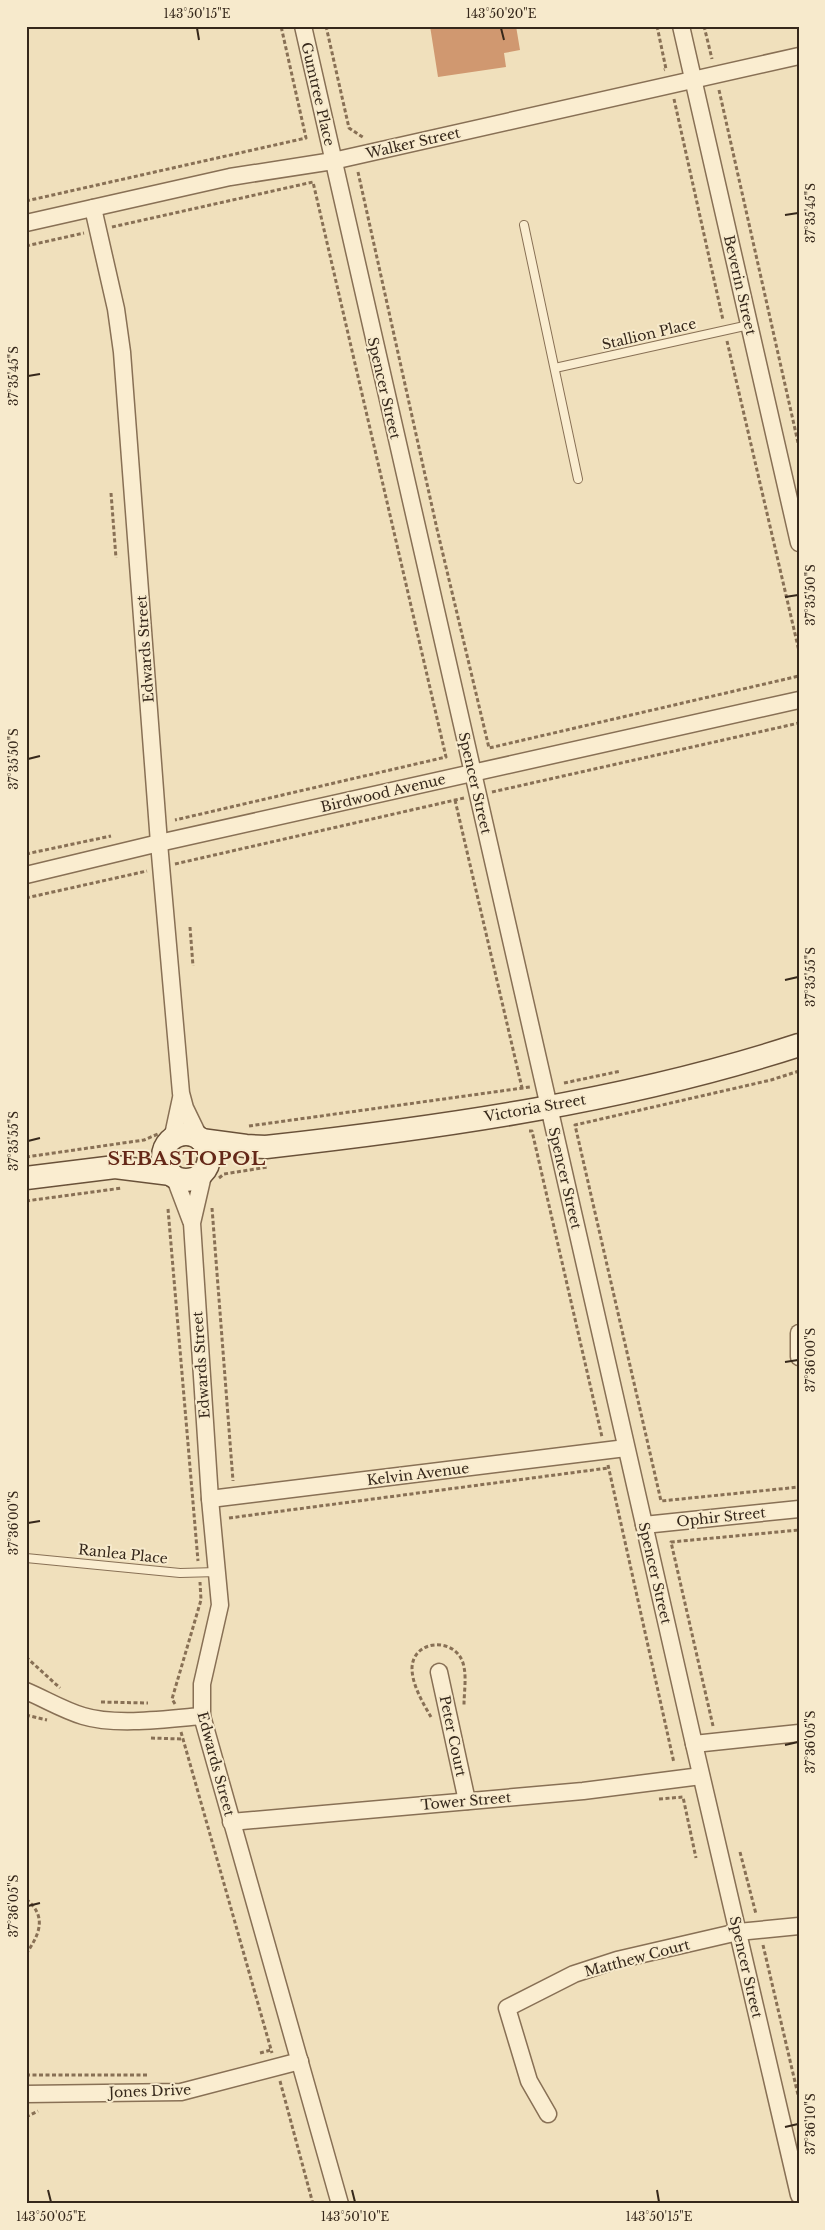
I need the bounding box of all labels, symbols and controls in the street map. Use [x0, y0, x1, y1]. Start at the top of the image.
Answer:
text: 143°50'15"E [164, 6, 231, 21]
text: 143°50'20"E [466, 6, 537, 21]
street label: Gumtree Place [297, 40, 339, 148]
street label: Walker Street [363, 123, 463, 163]
text: 37°35'45"S [803, 183, 818, 243]
street label: Beverin Street [720, 233, 760, 337]
street label: Stallion Place [600, 314, 698, 354]
street label: Spencer Street [364, 335, 405, 441]
text: 37°35'45"S [6, 346, 21, 406]
text: 37°35'50"S [803, 564, 818, 626]
street label: Edwards Street [132, 594, 158, 703]
text: 37°35'50"S [6, 728, 21, 790]
street label: Spencer Street [455, 730, 496, 836]
street label: Birdwood Avenue [319, 770, 447, 816]
text: 37°35'55"S [803, 947, 818, 1007]
street label: Victoria Street [482, 1090, 588, 1126]
text: 37°35'55"S [6, 1111, 21, 1171]
street label: Spencer Street [545, 1125, 586, 1231]
district label: SEBASTOPOL [108, 1147, 266, 1170]
street label: Edwards Street [188, 1310, 214, 1419]
text: 37°36'00"S [803, 1327, 818, 1392]
street label: Kelvin Avenue [366, 1459, 470, 1489]
text: 37°36'00"S [6, 1490, 21, 1555]
street label: Ophir Street [676, 1503, 767, 1531]
street label: Spencer Street [635, 1520, 676, 1626]
street label: Ranlea Place [77, 1540, 169, 1568]
street label: Peter Court [436, 1694, 471, 1779]
street label: Edwards Street [193, 1710, 239, 1819]
text: 37°36'05"S [803, 1710, 818, 1773]
street label: Tower Street [420, 1788, 513, 1814]
text: 37°36'05"S [6, 1874, 21, 1937]
street label: Spencer Street [726, 1914, 767, 2020]
street label: Matthew Court [582, 1935, 692, 1981]
street label: Jones Drive [107, 2081, 191, 2102]
text: 37°36'10"S [803, 2093, 818, 2155]
text: 143°50'05"E [16, 2209, 86, 2224]
text: 143°50'10"E [321, 2209, 390, 2224]
text: 143°50'15"E [626, 2209, 693, 2224]

